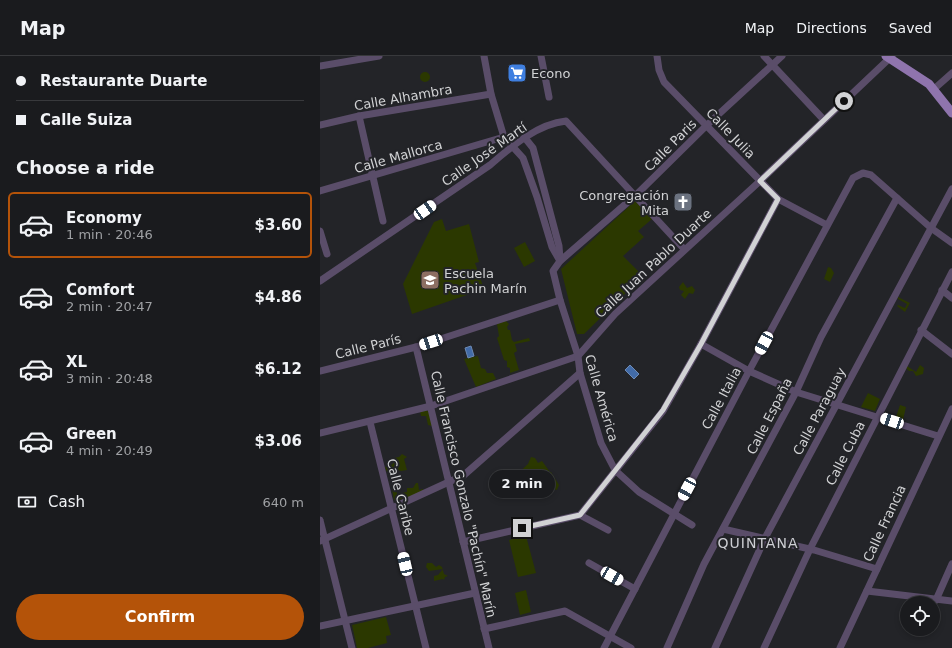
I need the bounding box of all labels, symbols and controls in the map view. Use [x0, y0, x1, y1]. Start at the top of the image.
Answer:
text: Map [20, 17, 65, 39]
text: Map [745, 20, 774, 36]
text: Directions [796, 20, 867, 36]
text: Saved [889, 20, 932, 36]
supermarket icon: Econo [506, 62, 528, 84]
place label: Econo [531, 66, 571, 81]
text: Restaurante Duarte [40, 72, 207, 90]
street label: Calle Alhambra [353, 81, 453, 114]
route start [835, 92, 853, 110]
street label: Calle Julia [703, 105, 758, 161]
text: Calle Suiza [40, 111, 132, 129]
street label: Calle Paris [641, 116, 700, 174]
street label: Calle José Martí [439, 119, 530, 189]
street label: Calle Mallorca [352, 137, 444, 176]
text: Choose a ride [16, 157, 155, 178]
place label: Congregación Mita [579, 188, 669, 218]
church icon: Congregación Mita [672, 191, 694, 213]
car [412, 198, 438, 222]
street label: Calle Juan Pablo Duarte [592, 206, 714, 321]
icon: car [18, 207, 54, 243]
text: Economy [66, 209, 142, 227]
text: $3.60 [255, 216, 302, 234]
text: 1 min · 20:46 [66, 227, 153, 242]
place label: Escuela Pachin Marín [444, 266, 527, 296]
school or university icon: Escuela Pachin Marín [419, 269, 441, 291]
icon: car [18, 279, 54, 315]
text: Comfort [66, 281, 134, 299]
text: $4.86 [255, 288, 302, 306]
text: 2 min · 20:47 [66, 299, 153, 314]
car [753, 330, 775, 356]
street label: Calle París [334, 331, 403, 362]
car [418, 333, 444, 351]
icon: car [18, 351, 54, 387]
text: XL [66, 353, 87, 371]
street label: Calle América [582, 353, 621, 443]
text: $6.12 [255, 360, 302, 378]
street label: Calle Italia [699, 364, 744, 432]
street label: Calle Paraguay [790, 365, 849, 458]
street label: Calle Francisco Gonzalo "Pachín" Marín [428, 369, 499, 619]
text: 3 min · 20:48 [66, 371, 153, 386]
street label: Calle España [744, 375, 795, 457]
car [879, 412, 905, 430]
street label: Calle Cuba [823, 419, 868, 488]
icon: car [18, 423, 54, 459]
text: Green [66, 425, 117, 443]
text: $3.06 [255, 432, 302, 450]
text: 4 min · 20:49 [66, 443, 153, 458]
street label: Calle Caribe [384, 457, 417, 537]
callout: 2 min [489, 470, 555, 498]
text: 2 min [502, 476, 542, 491]
car [676, 476, 698, 502]
street label: Calle Francia [860, 482, 909, 564]
icon: cash [16, 491, 38, 513]
text: Cash [48, 493, 85, 511]
text: 640 m [262, 495, 304, 510]
route end [513, 519, 531, 537]
district label: QUINTANA [718, 535, 798, 551]
car [396, 551, 414, 577]
car [599, 565, 625, 587]
button: Confirm [16, 594, 304, 640]
map controls [900, 596, 940, 636]
button: locate [900, 596, 940, 636]

